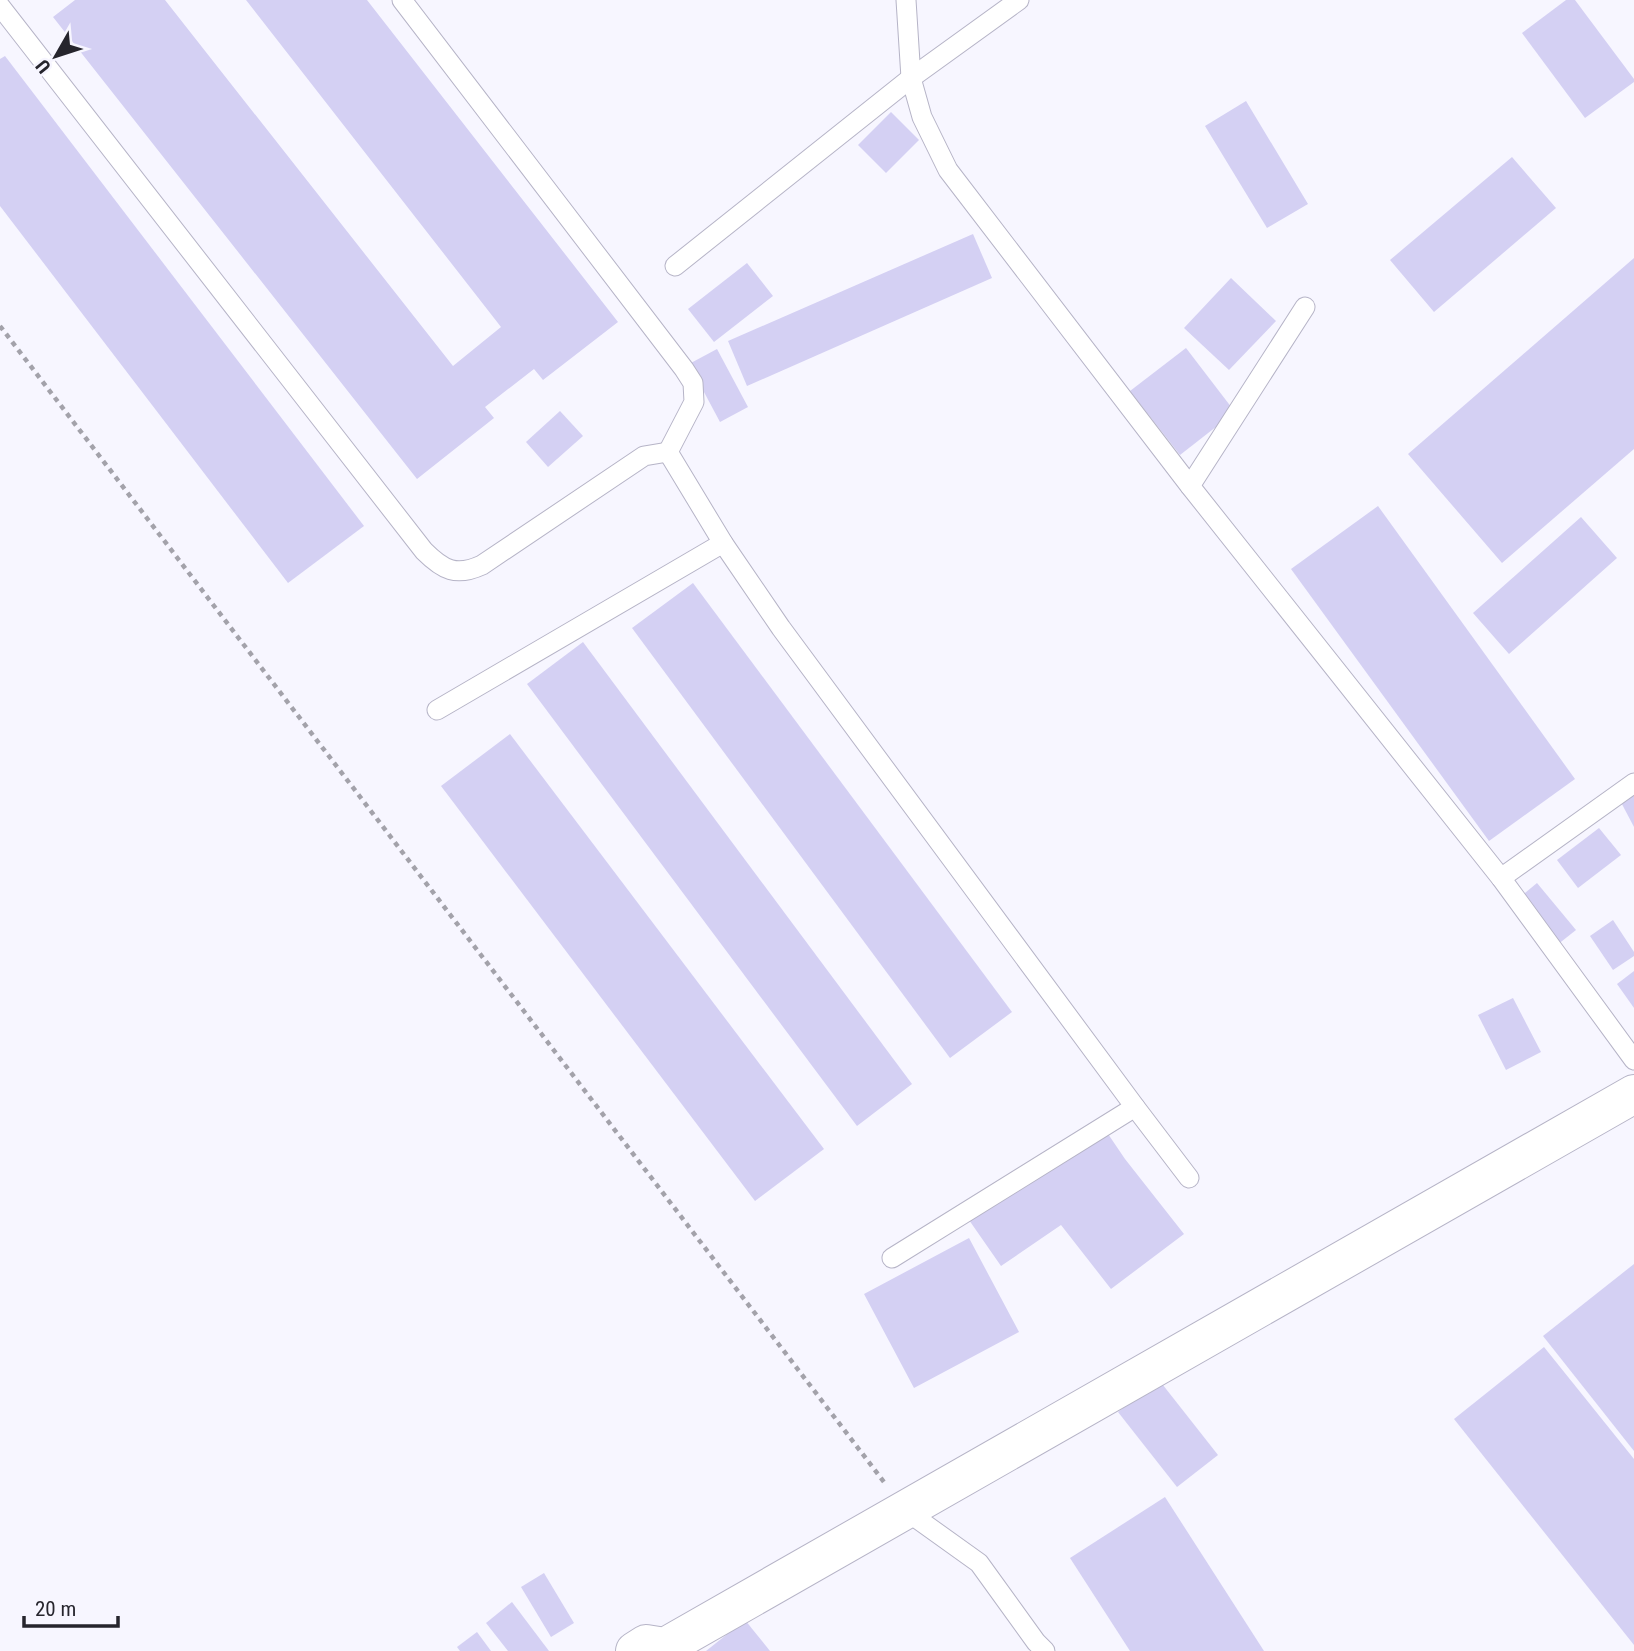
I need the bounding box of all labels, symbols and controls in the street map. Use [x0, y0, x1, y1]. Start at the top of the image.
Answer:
north arrow [21, 21, 91, 91]
text: U [31, 55, 56, 78]
scale bar [24, 1584, 119, 1628]
text: 20 m [35, 1597, 76, 1621]

